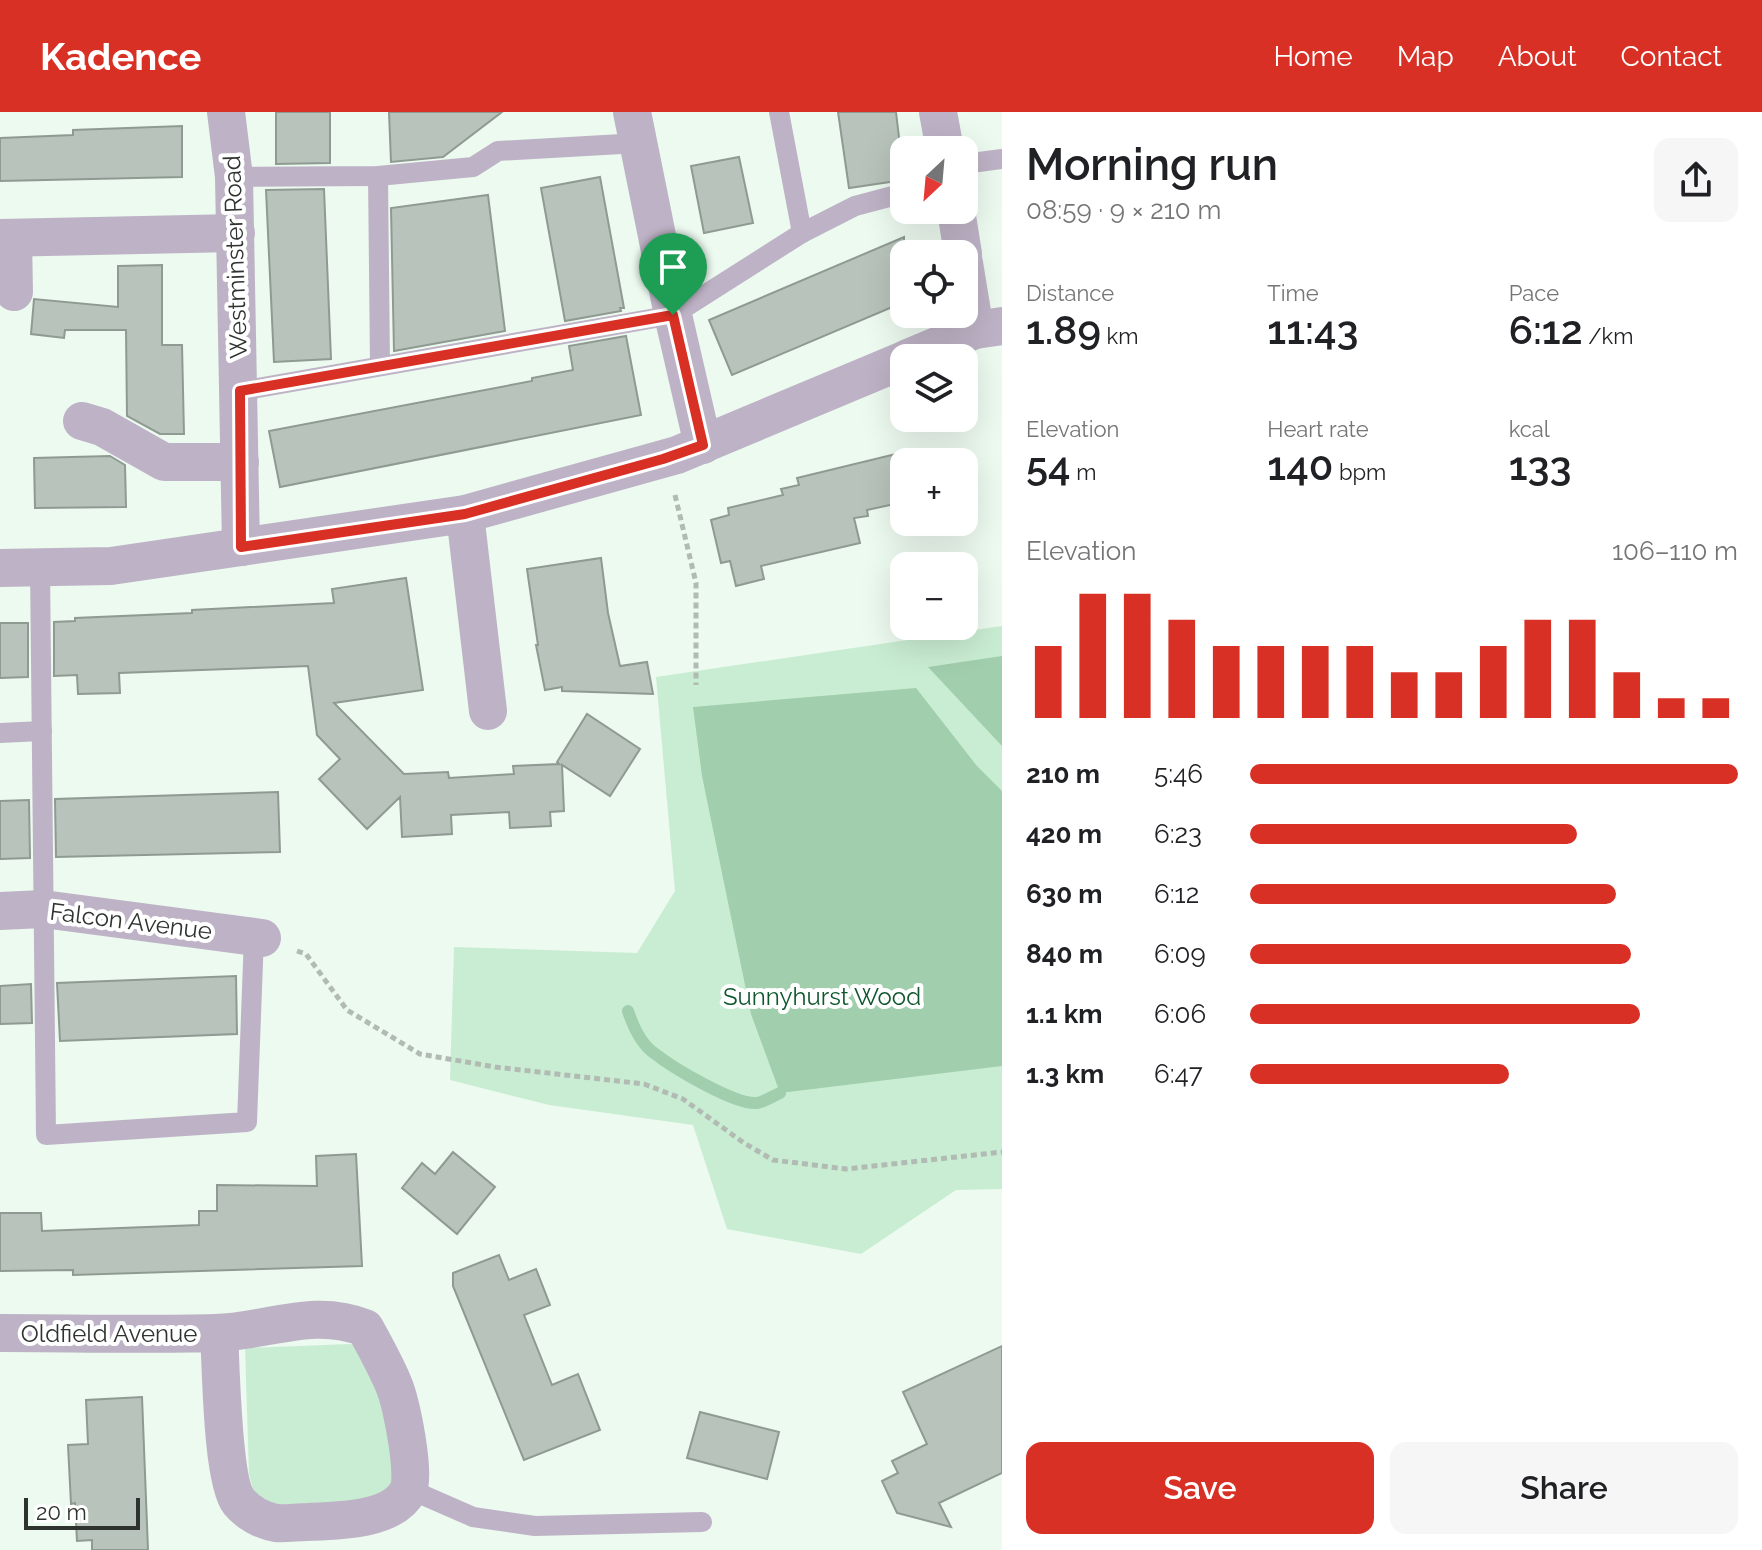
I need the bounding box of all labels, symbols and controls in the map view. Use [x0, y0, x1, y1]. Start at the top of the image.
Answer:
text: Kadence [40, 34, 201, 79]
text: Home [1273, 40, 1353, 73]
text: Map [1397, 40, 1454, 73]
text: About [1498, 40, 1577, 73]
text: Contact [1621, 40, 1722, 73]
north arrow [890, 136, 978, 224]
map controls [890, 136, 978, 640]
button: share [1654, 138, 1738, 222]
text: Morning run [1026, 139, 1278, 190]
street label: Westminster Road [217, 155, 253, 359]
text: 08:59 · 9 × 210 m [1026, 195, 1221, 225]
pin [639, 233, 707, 315]
button: locate [890, 240, 978, 328]
icon: arrive [651, 245, 695, 289]
text: Distance [1026, 280, 1114, 306]
text: Time [1267, 280, 1319, 306]
text: Pace [1509, 280, 1559, 306]
text: 1.89 [1026, 306, 1101, 353]
text: 11:43 [1267, 306, 1358, 353]
text: 6:12 [1509, 306, 1583, 353]
text: km [1101, 323, 1138, 349]
text: /km [1583, 323, 1633, 349]
button: layers [890, 344, 978, 432]
text: Elevation [1026, 416, 1119, 442]
text: Heart rate [1267, 416, 1369, 442]
text: kcal [1509, 416, 1550, 442]
text: 54 [1026, 442, 1071, 489]
text: 140 [1267, 442, 1333, 489]
text: 133 [1509, 442, 1571, 489]
button: + [890, 448, 978, 536]
text: m [1071, 459, 1096, 485]
text: bpm [1333, 459, 1386, 485]
text: Elevation [1026, 536, 1136, 566]
text: 106–110 m [1612, 536, 1738, 566]
button: − [890, 552, 978, 640]
text: 210 m [1026, 759, 1100, 789]
text: 5:46 [1154, 759, 1203, 789]
text: 420 m [1026, 819, 1102, 849]
text: 6:23 [1154, 819, 1202, 849]
text: 630 m [1026, 879, 1103, 909]
text: 6:12 [1154, 879, 1199, 909]
street label: Falcon Avenue [48, 897, 214, 945]
text: 840 m [1026, 939, 1103, 969]
text: 6:09 [1154, 939, 1206, 969]
park label: Sunnyhurst Wood [723, 982, 921, 1011]
text: 1.1 km [1026, 999, 1103, 1029]
text: 6:06 [1154, 999, 1206, 1029]
text: 1.3 km [1026, 1059, 1104, 1089]
text: 6:47 [1154, 1059, 1203, 1089]
street label: Oldfield Avenue [21, 1319, 197, 1348]
button: Save [1026, 1442, 1374, 1534]
button: Share [1390, 1442, 1738, 1534]
scale bar [24, 1494, 140, 1530]
text: 20 m [36, 1499, 87, 1525]

